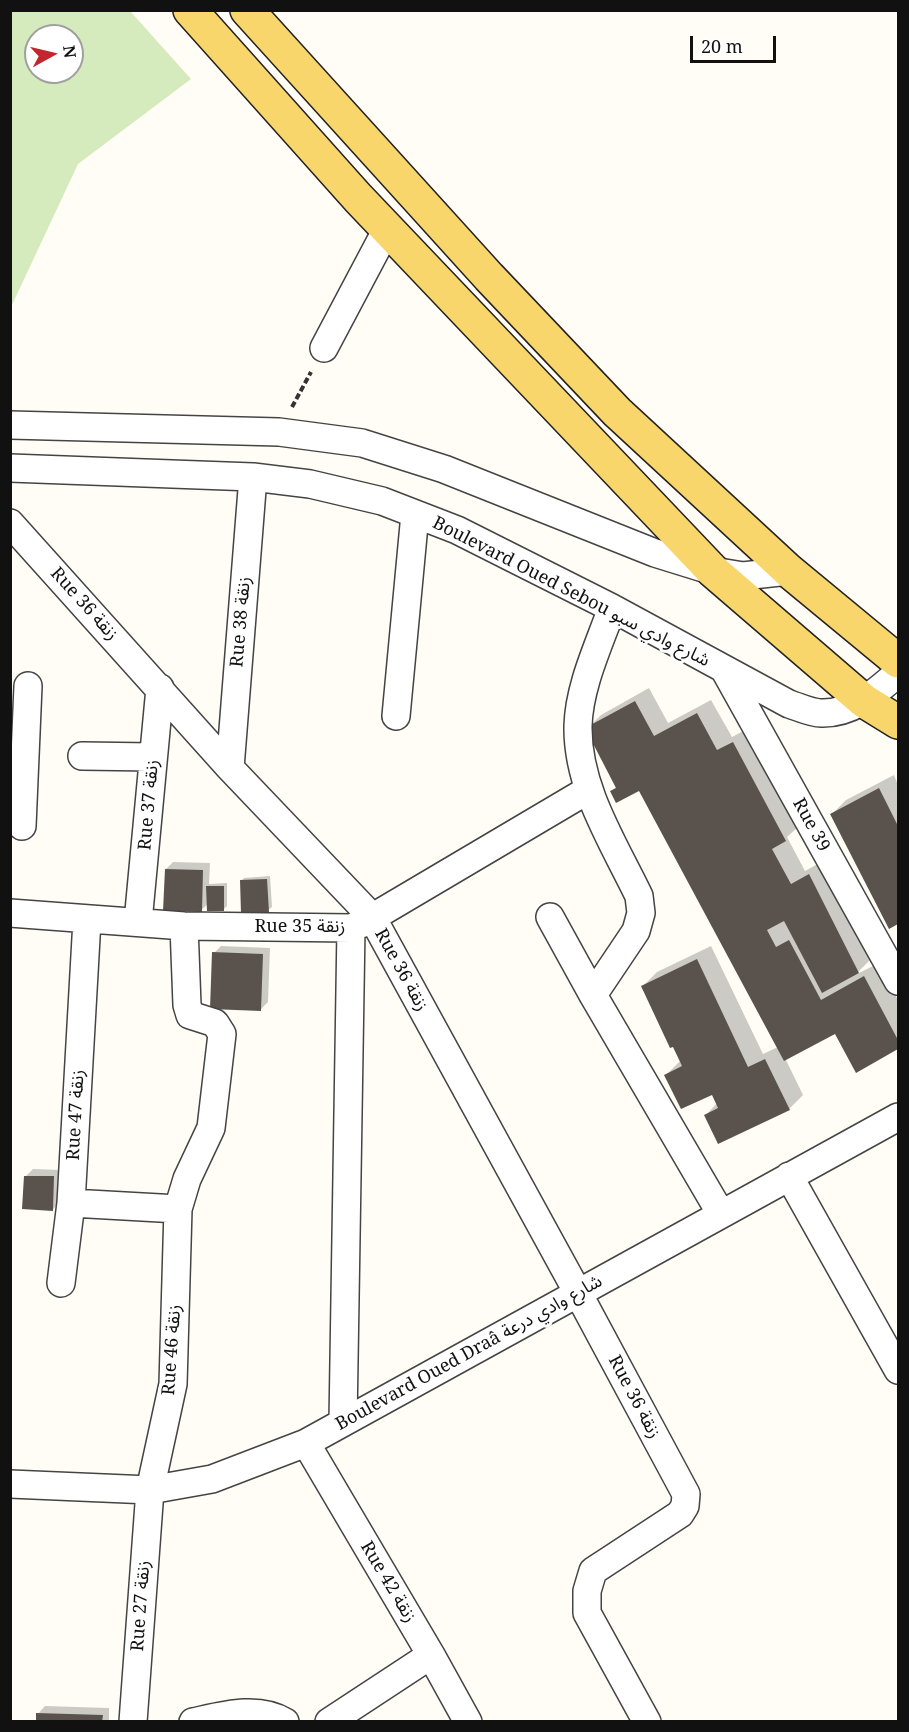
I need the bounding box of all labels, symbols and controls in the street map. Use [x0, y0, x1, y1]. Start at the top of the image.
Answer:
north arrow [24, 24, 84, 84]
scale bar [693, 24, 778, 62]
text: 20 m [701, 34, 743, 58]
text: N [58, 44, 82, 60]
street label: Boulevard Oued Sebou شارع وادي سبو [429, 512, 713, 672]
street label: Rue 36 زنقة [46, 563, 122, 645]
street label: Rue 38 زنقة [226, 576, 256, 668]
street label: Rue 37 زنقة [134, 759, 164, 851]
street label: Rue 39 [788, 795, 834, 855]
street label: Rue 35 زنقة [255, 916, 345, 938]
street label: Rue 36 زنقة [370, 925, 432, 1015]
street label: Rue 47 زنقة [63, 1069, 89, 1161]
street label: Boulevard Oued Draâ شارع وادي درعة [332, 1270, 606, 1436]
street label: Rue 46 زنقة [158, 1304, 186, 1396]
street label: Rue 36 زنقة [603, 1352, 665, 1442]
street label: Rue 42 زنقة [355, 1537, 421, 1627]
street label: Rue 27 زنقة [127, 1560, 155, 1652]

